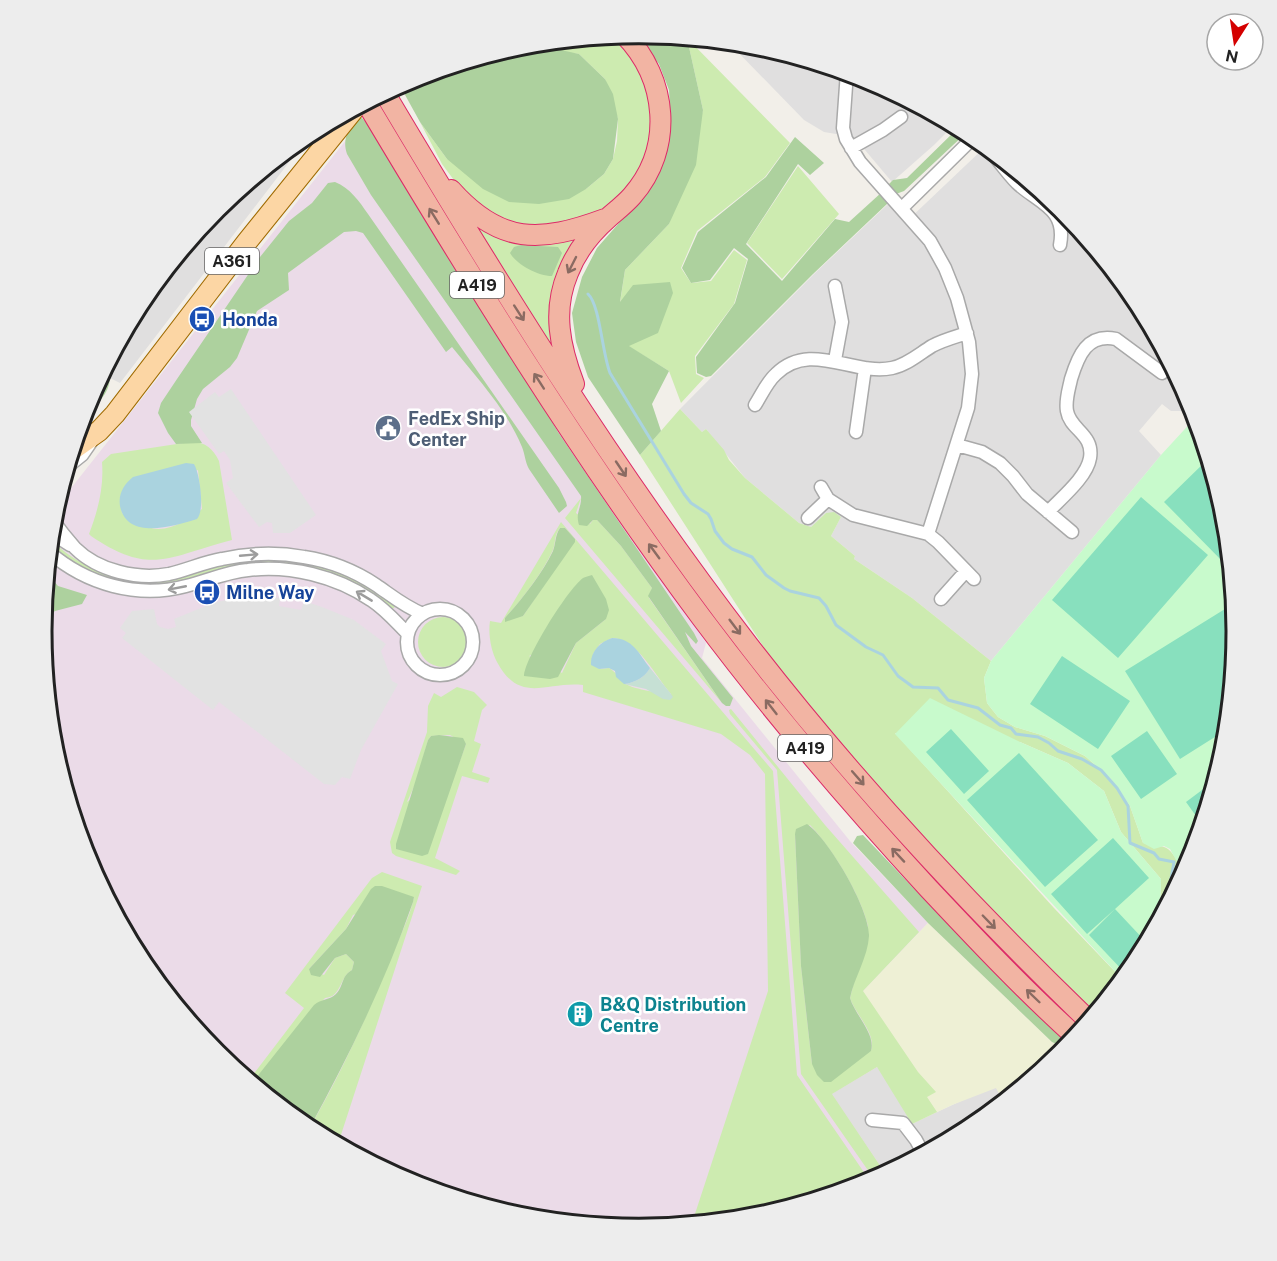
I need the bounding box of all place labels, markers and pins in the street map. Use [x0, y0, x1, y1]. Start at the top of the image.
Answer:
bus stop icon: Honda [187, 304, 217, 334]
place label: Honda [222, 309, 278, 330]
place label: FedEx Ship Center [408, 408, 505, 450]
public building icon: FedEx Ship Center [373, 413, 403, 443]
bus stop icon: Milne Way [192, 577, 222, 607]
place label: Milne Way [226, 582, 314, 603]
place label: B&Q Distribution Centre [600, 994, 746, 1036]
building icon: B&Q Distribution Centre [565, 999, 595, 1029]

